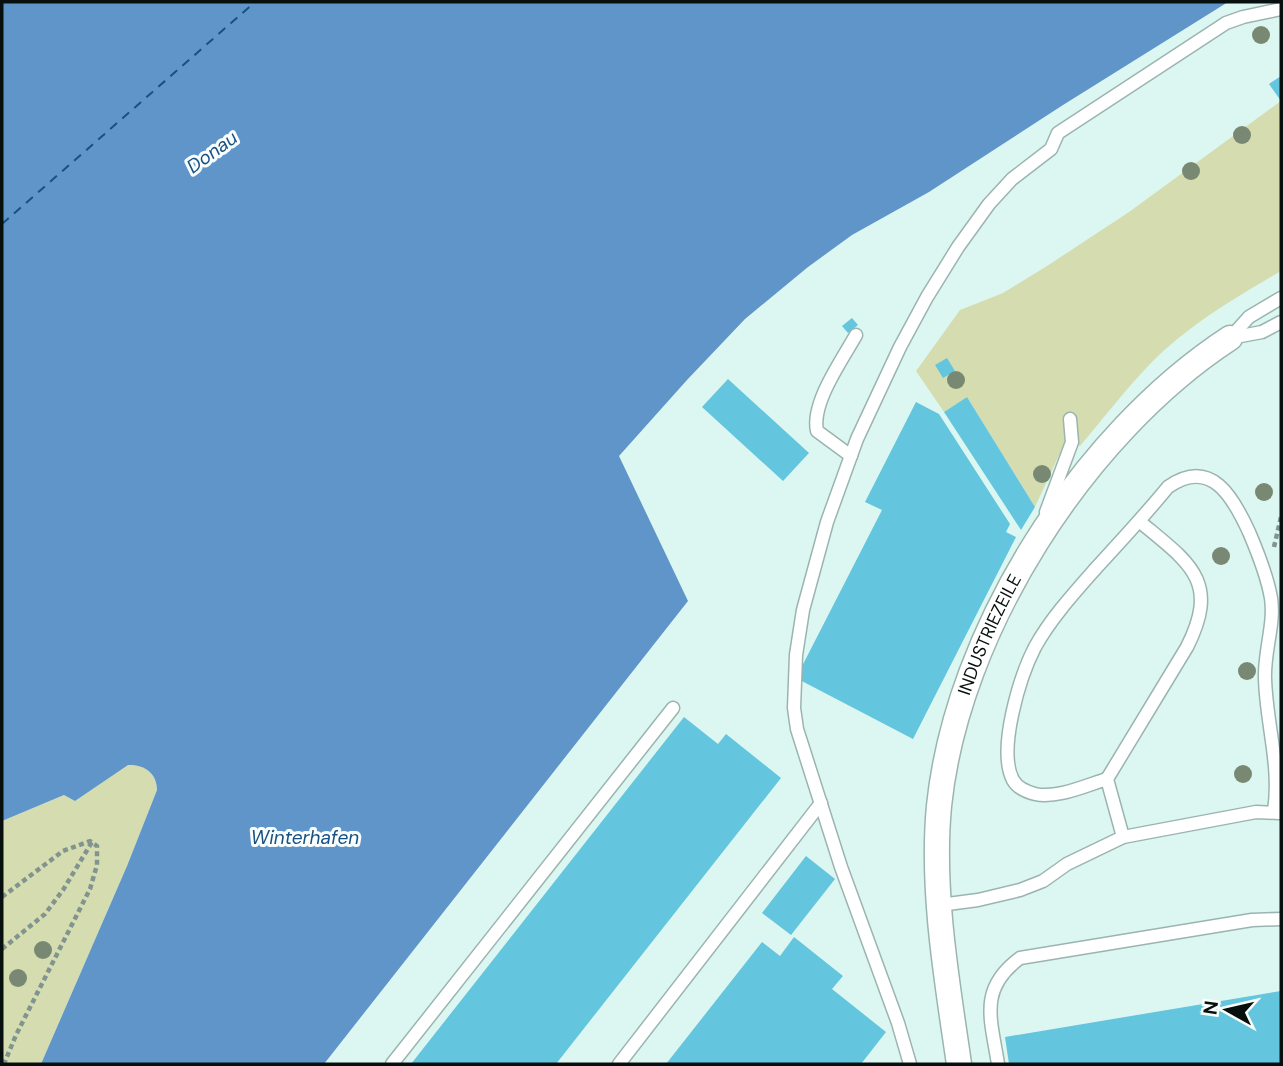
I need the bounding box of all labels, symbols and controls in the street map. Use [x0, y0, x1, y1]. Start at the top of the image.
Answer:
water label: Donau [182, 125, 242, 179]
street label: INDUSTRIEZEILE [952, 570, 1027, 698]
water label: Winterhafen [251, 825, 359, 850]
north arrow [1192, 975, 1262, 1045]
text: N [1197, 999, 1224, 1016]

